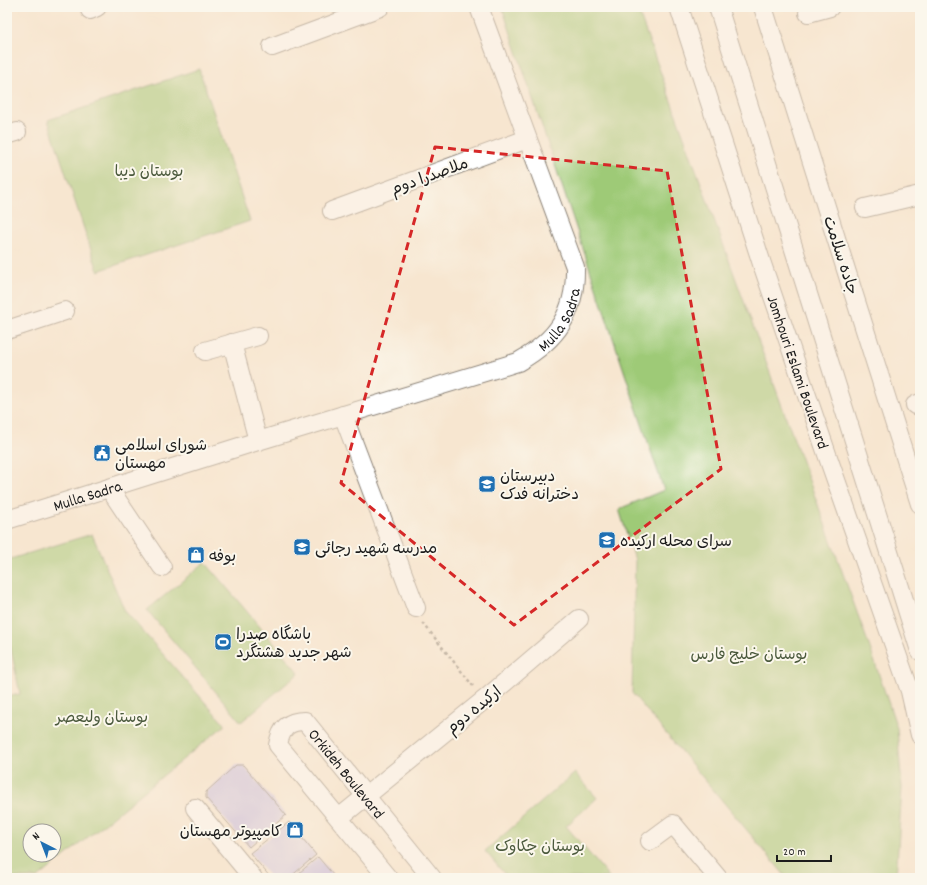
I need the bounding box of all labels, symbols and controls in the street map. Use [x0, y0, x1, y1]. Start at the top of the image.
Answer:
street label: ملاصدرا دوم [388, 153, 472, 202]
park label: بوستان دیبا [115, 161, 183, 184]
street label: جاده سلامت [816, 213, 863, 298]
street label: Mulla Sadra [534, 286, 588, 358]
street label: Jomhouri Eslami Boulevard [760, 293, 833, 452]
place label: شورای اسلامی مهستان [115, 435, 207, 476]
public building icon: شورای اسلامی مهستان [92, 443, 112, 463]
place label: دبیرستان دخترانه فدک [500, 466, 579, 507]
school or university icon: دبیرستان دخترانه فدک [477, 474, 497, 494]
street label: Mulla Sadra [51, 475, 125, 519]
school or university icon: سرای محله ارکیده [597, 530, 617, 550]
place label: سرای محله ارکیده [620, 531, 732, 554]
school or university icon: مدرسه شهید رجائی [292, 537, 312, 557]
place label: مدرسه شهید رجائی [315, 538, 437, 561]
shop icon: بوفه [186, 545, 206, 565]
place label: بوفه [209, 546, 236, 569]
place label: باشگاه صدرا شهر جدید هشتگرد [236, 624, 352, 665]
sports icon: باشگاه صدرا شهر جدید هشتگرد [213, 632, 233, 652]
park label: بوستان خلیج فارس [691, 644, 807, 667]
street label: ارکیده دوم [442, 681, 507, 741]
park label: بوستان ولیعصر [54, 707, 148, 730]
street label: Orkideh Boulevard [302, 724, 389, 825]
shop icon: کامپیوتر مهستان [285, 820, 305, 840]
place label: کامپیوتر مهستان [180, 821, 282, 844]
north arrow [22, 823, 62, 863]
text: N [29, 829, 44, 845]
park label: بوستان چکاوک [495, 836, 585, 859]
scale bar [777, 837, 831, 863]
text: 20 m [783, 844, 806, 861]

